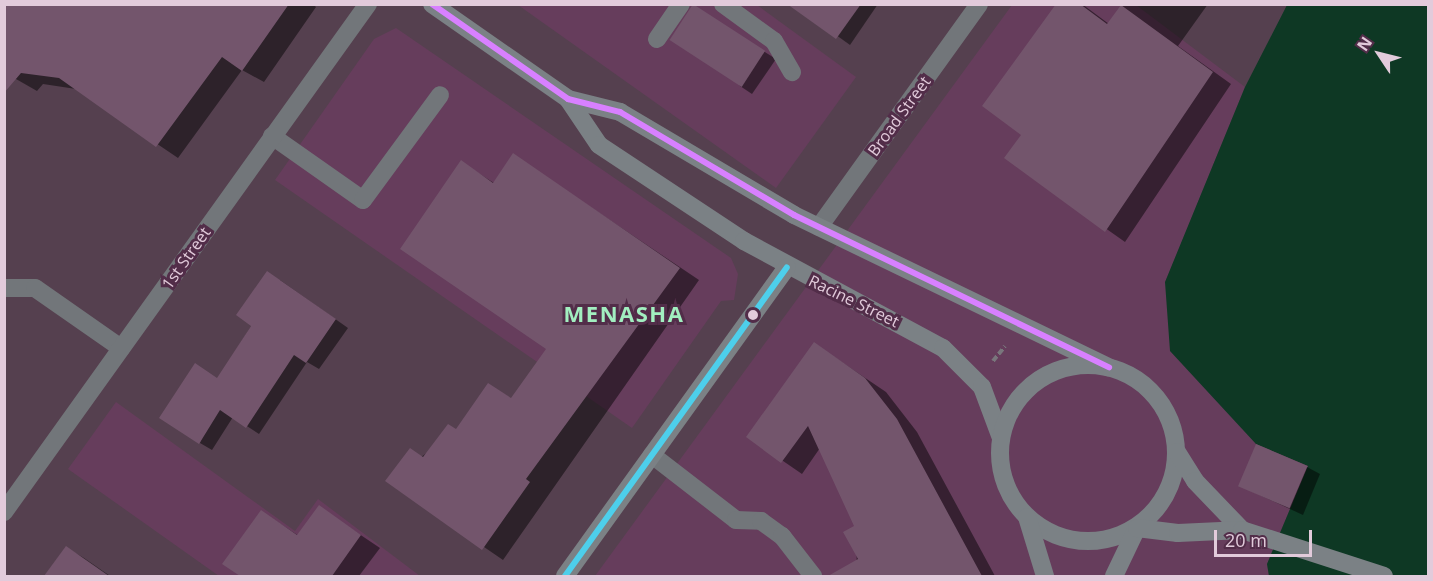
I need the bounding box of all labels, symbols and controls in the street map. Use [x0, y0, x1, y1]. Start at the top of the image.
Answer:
north arrow [1349, 24, 1409, 84]
text: N [1352, 32, 1377, 55]
street label: Broad Street [864, 72, 934, 160]
street label: 1st Street [158, 223, 214, 293]
street label: Racine Street [806, 271, 902, 331]
district label: MENASHA [564, 301, 684, 327]
unlabelled marker [747, 309, 759, 321]
scale bar [1217, 518, 1314, 556]
text: 20 m [1225, 528, 1267, 552]

